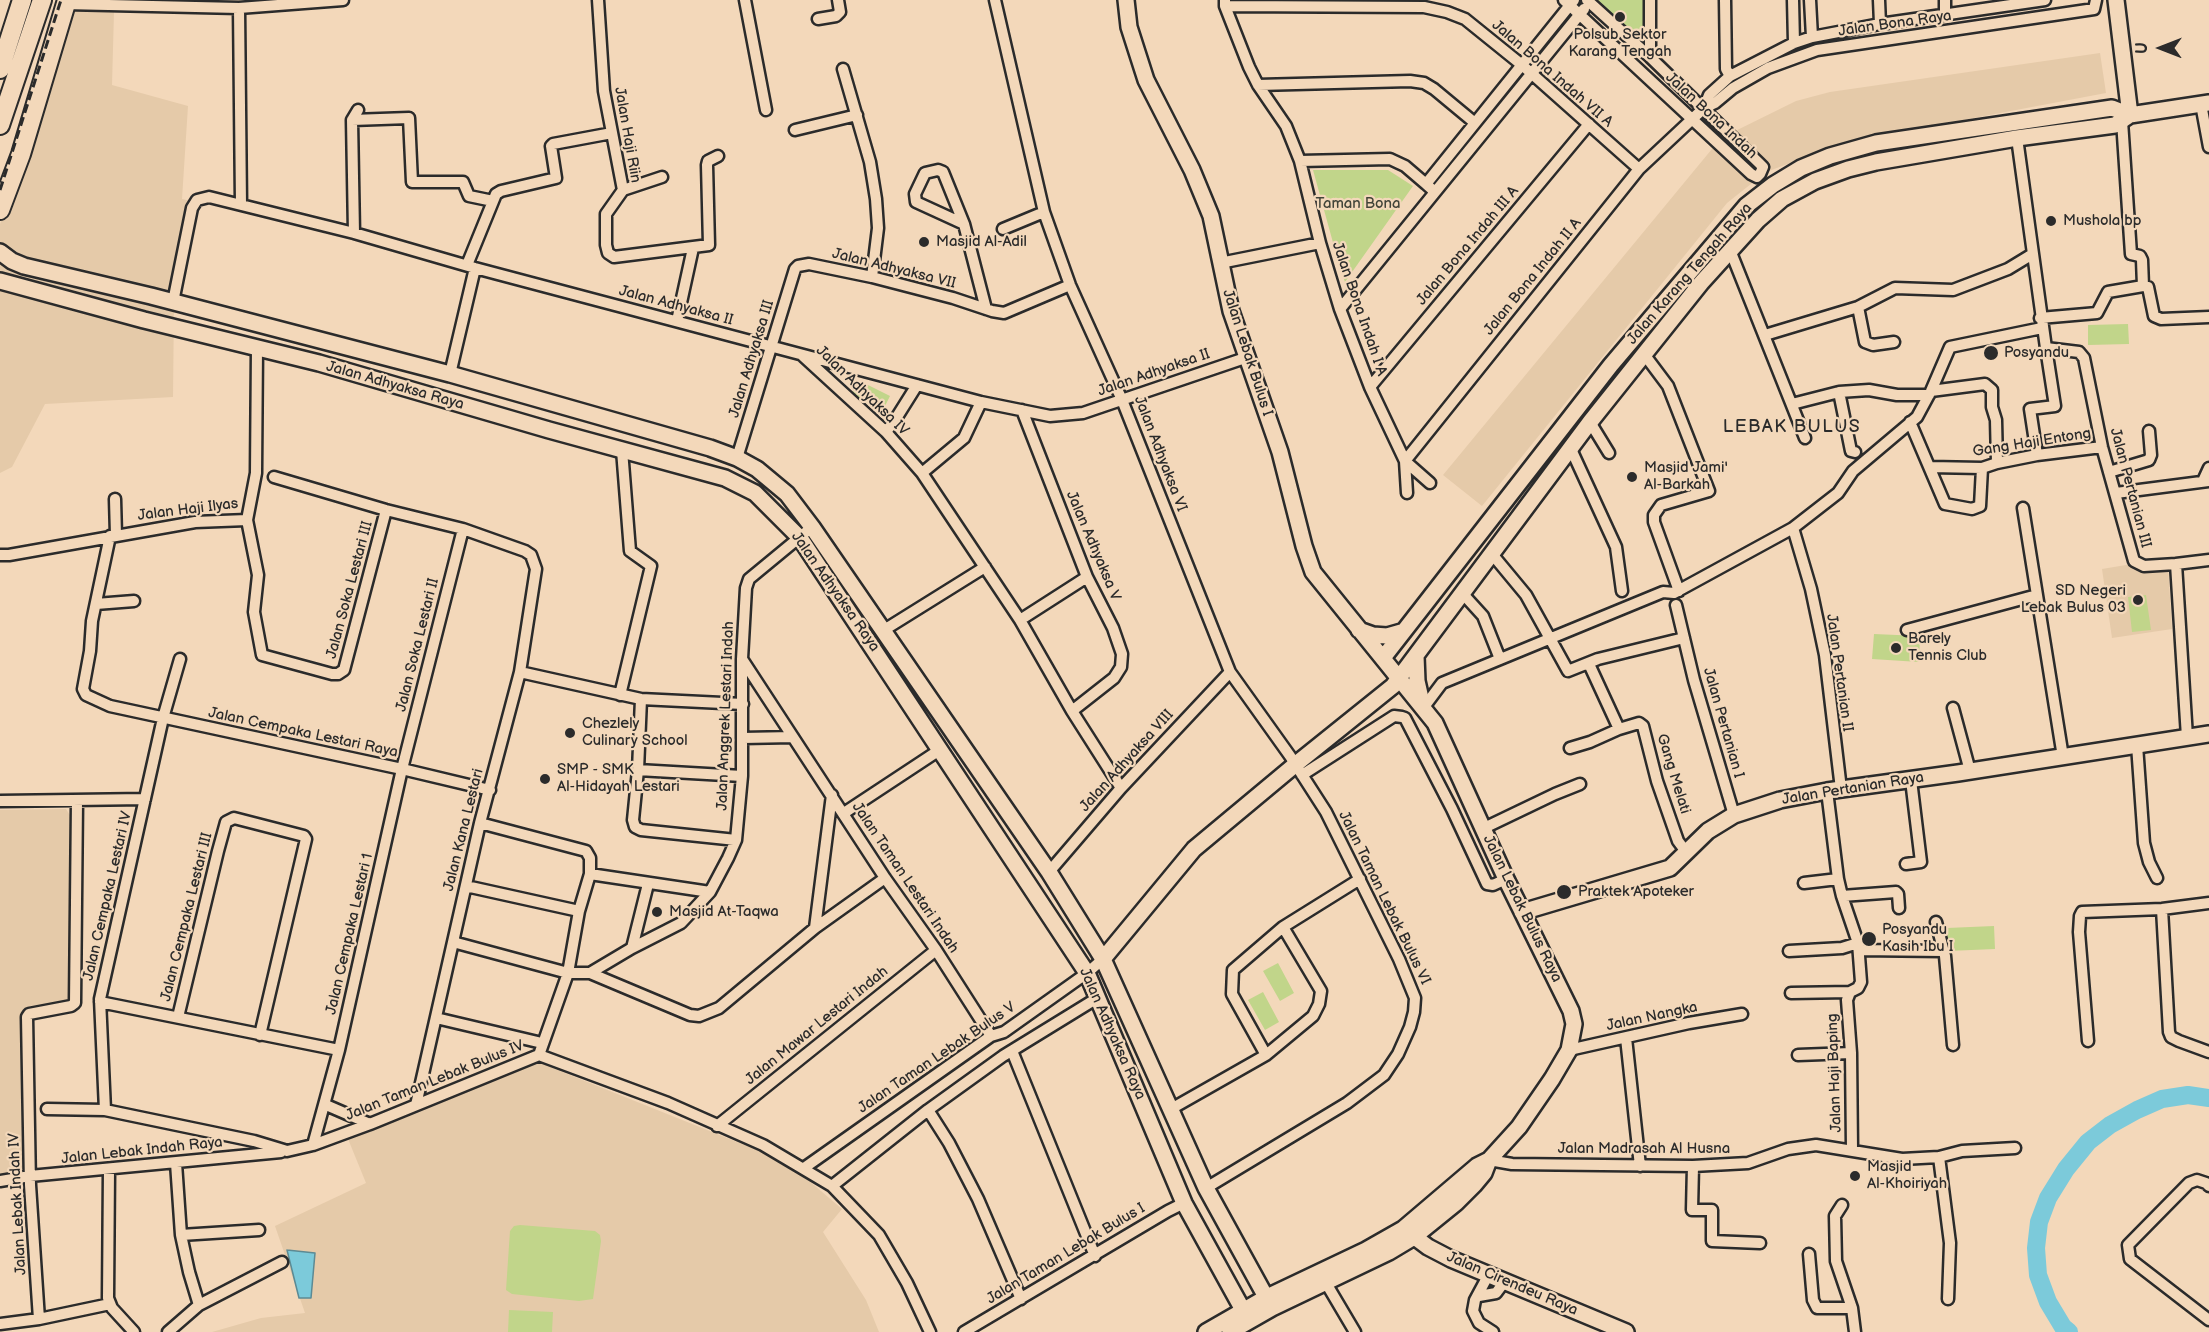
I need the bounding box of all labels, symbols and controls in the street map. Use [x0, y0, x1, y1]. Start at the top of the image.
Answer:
street label: Jalan Bona Raya [1837, 7, 1953, 41]
marker: Polsub Sektor Karang Tengah [1613, 10, 1627, 24]
street label: Jalan Bona Indah VII A [1488, 17, 1616, 131]
north arrow [2131, 18, 2191, 78]
place label: Polsub Sektor Karang Tengah [1568, 26, 1672, 61]
text: U [2133, 42, 2152, 54]
street label: Jalan Bona Indah [1662, 69, 1760, 163]
street label: Jalan Haji Riin [610, 86, 644, 184]
street label: Jalan Bona Indah III A [1413, 183, 1523, 309]
park label: Taman Bona [1315, 195, 1401, 213]
street label: Jalan Karang Tengah Raya [1624, 200, 1756, 348]
place label: Mushola bp [2063, 212, 2141, 230]
marker: Mushola bp [2044, 214, 2058, 228]
street label: Jalan Bona Indah II A [1480, 215, 1586, 339]
place label: Masjid Al-Adil [936, 233, 1027, 251]
marker: Masjid Al-Adil [917, 235, 931, 249]
street label: Jalan Bona Indah I A [1328, 240, 1390, 378]
street label: Jalan Adhyaksa VII [830, 245, 958, 293]
street label: Jalan Adhyaksa II [617, 282, 735, 330]
street label: Jalan Lebak Bulus I [1218, 287, 1276, 419]
street label: Jalan Adhyaksa III [726, 298, 778, 420]
street label: Jalan Adhyaksa IV [812, 342, 912, 440]
marker: Posyandu [1982, 344, 2000, 362]
place label: Posyandu [2004, 344, 2069, 362]
street label: Jalan Adhyaksa II [1096, 345, 1212, 401]
street label: Jalan Adhyaksa Raya [324, 358, 466, 414]
street label: Jalan Adhyaksa VI [1130, 394, 1190, 514]
district label: LEBAK BULUS [1723, 416, 1861, 438]
street label: Gang Haji Entong [1972, 425, 2092, 461]
street label: Jalan Pertanian III [2105, 426, 2155, 550]
place label: Masjid Jami' Al-Barkah [1644, 459, 1728, 494]
marker: Masjid Jami' Al-Barkah [1625, 470, 1639, 484]
street label: Jalan Adhyaksa V [1062, 488, 1124, 604]
street label: Jalan Haji Ilyas [137, 495, 239, 525]
street label: Jalan Soka Lestari III [323, 519, 377, 661]
street label: Jalan Adhyaksa Raya [787, 529, 883, 655]
street label: Jalan Soka Lestari II [393, 576, 443, 714]
place label: SD Negeri Lebak Bulus 03 [2021, 582, 2126, 617]
marker: SD Negeri Lebak Bulus 03 [2131, 593, 2145, 607]
street label: Jalan Pertanian II [1822, 613, 1856, 733]
street label: Jalan Anggrek Lestari Indah [714, 621, 738, 811]
place label: Barely Tennis Club [1908, 630, 1987, 665]
marker: Barely Tennis Club [1889, 641, 1903, 655]
street label: Jalan Pertanian I [1699, 666, 1747, 780]
street label: Jalan Cempaka Lestari Raya [207, 704, 399, 762]
street label: Jalan Adhyaksa VIII [1076, 706, 1178, 816]
place label: Chezlely Culinary School [582, 715, 688, 750]
marker: Chezlely Culinary School [563, 726, 577, 740]
street label: Gang Melati [1652, 732, 1694, 816]
place label: SMP - SMK Al-Hidayah Lestari [557, 761, 680, 796]
street label: Jalan Kana Lestari [440, 767, 488, 893]
street label: Jalan Pertanian Raya [1781, 769, 1925, 809]
marker: SMP - SMK Al-Hidayah Lestari [538, 772, 552, 786]
street label: Jalan Taman Lestari Indah [848, 799, 962, 957]
street label: Jalan Taman Lebak Bulus VI [1334, 808, 1434, 988]
street label: Jalan Cempaka Lestari IV [80, 810, 136, 982]
street label: Jalan Cempaka Lestari III [157, 831, 217, 1003]
street label: Jalan Lebak Bulus Raya [1479, 832, 1565, 986]
street label: Jalan Cempaka Lestari 1 [323, 852, 377, 1016]
marker: Praktek Apoteker [1555, 883, 1573, 901]
place label: Praktek Apoteker [1578, 883, 1694, 901]
place label: Masjid At-Taqwa [669, 903, 779, 921]
marker: Masjid At-Taqwa [650, 905, 664, 919]
place label: Posyandu Kasih Ibu I [1882, 921, 1953, 956]
marker: Posyandu Kasih Ibu I [1860, 930, 1878, 948]
street label: Jalan Mawar Lestari Indah [742, 963, 892, 1089]
street label: Jalan Adhyaksa Raya [1075, 965, 1149, 1103]
street label: Jalan Taman Lebak Bulus V [855, 999, 1019, 1117]
street label: Jalan Nangka [1605, 999, 1699, 1035]
street label: Jalan Haji Baping [1824, 1013, 1846, 1133]
street label: Jalan Taman Lebak Bulus IV [343, 1037, 527, 1125]
street label: Jalan Lebak Indah IV [5, 1133, 31, 1275]
street label: Jalan Lebak Indah Raya [60, 1134, 224, 1168]
street label: Jalan Madrasah Al Husna [1558, 1140, 1730, 1158]
place label: Masjid Al-Khoiriyah [1867, 1158, 1947, 1193]
marker: Masjid Al-Khoiriyah [1848, 1169, 1862, 1183]
street label: Jalan Taman Lebak Bulus I [984, 1200, 1148, 1308]
street label: Jalan Cirendeu Raya [1444, 1248, 1580, 1320]

